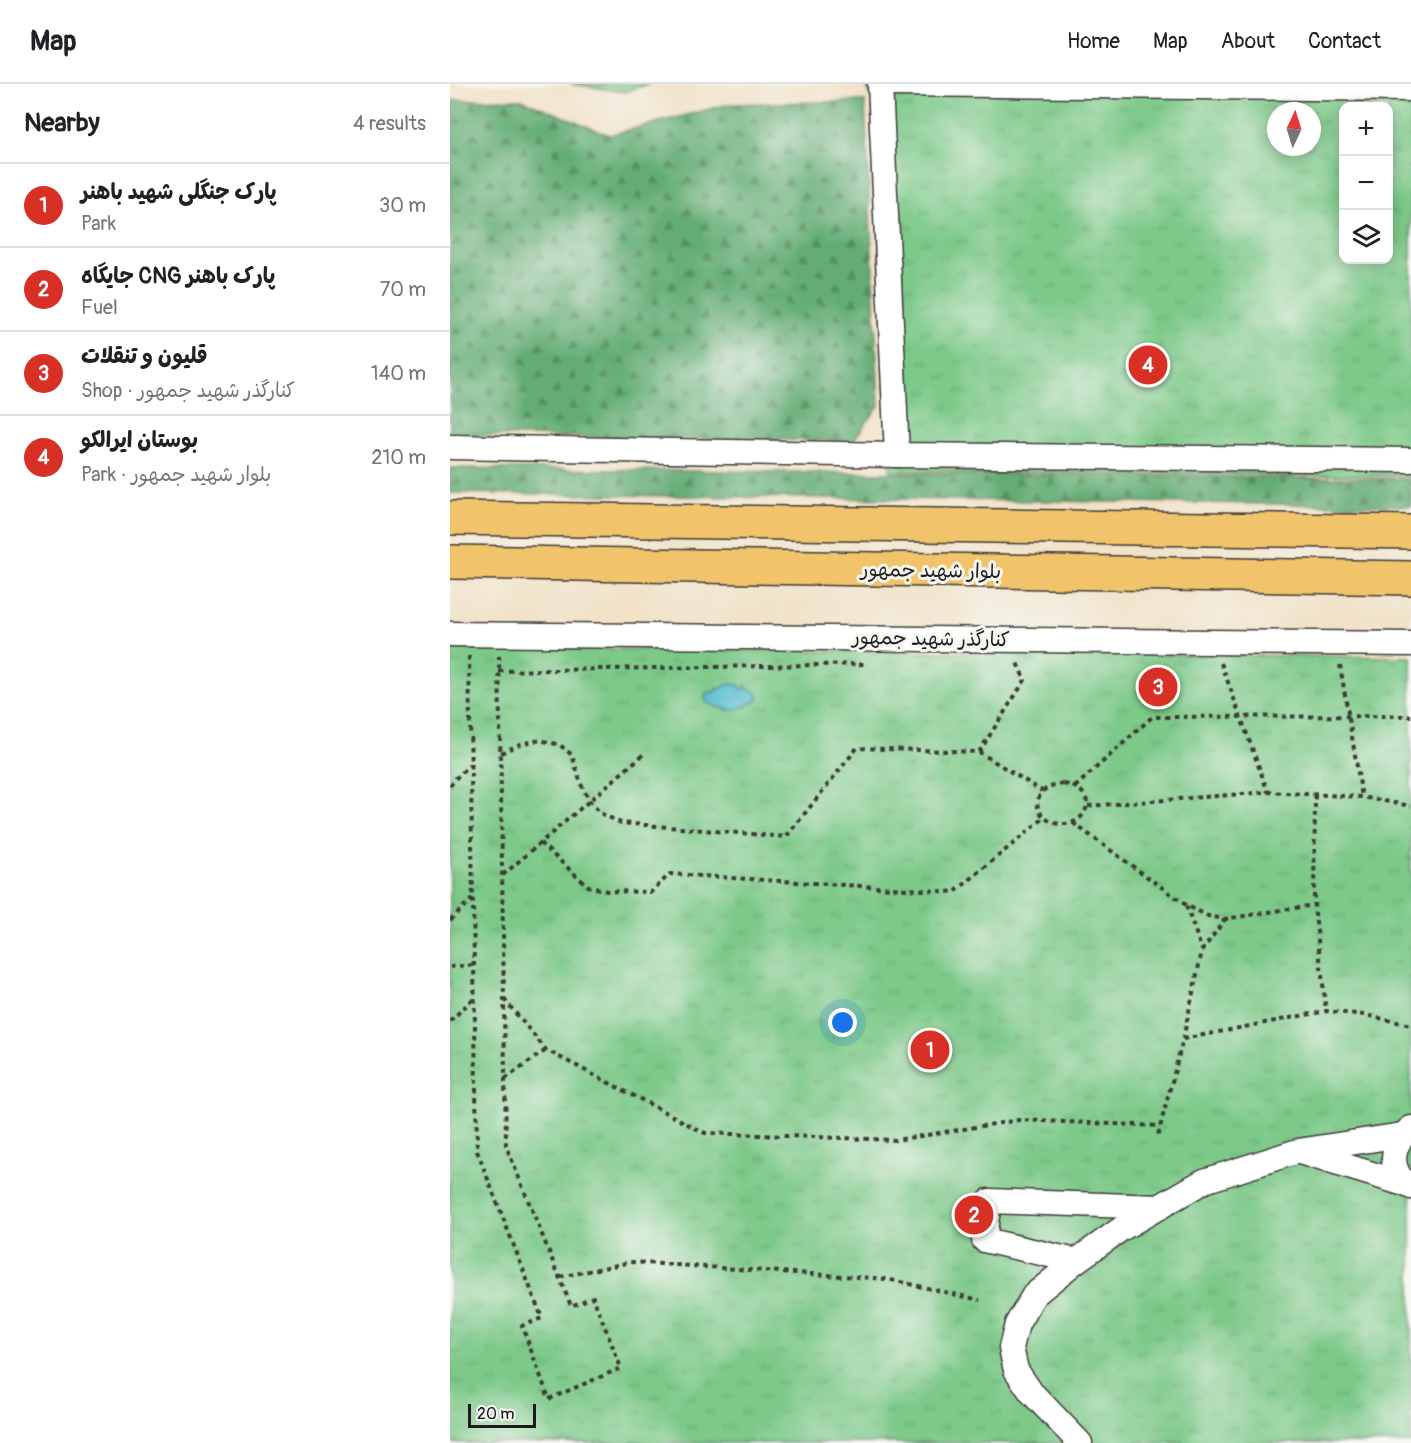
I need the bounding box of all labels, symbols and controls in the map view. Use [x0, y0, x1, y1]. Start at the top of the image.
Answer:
text: Map [30, 24, 76, 59]
text: Home [1067, 28, 1120, 55]
text: Map [1153, 28, 1188, 55]
text: About [1221, 28, 1275, 55]
text: Contact [1308, 28, 1381, 55]
north arrow [1267, 102, 1321, 156]
map controls [1339, 102, 1393, 264]
button: + [1339, 102, 1393, 156]
text: Nearby [24, 107, 100, 139]
text: 4 results [353, 111, 426, 136]
button: − [1339, 156, 1393, 210]
text: پارک جنگلی شهید باهنر [81, 178, 277, 206]
text: 1 [40, 193, 47, 218]
text: 30 m [379, 193, 426, 218]
button: layers [1339, 210, 1393, 264]
text: Park [81, 211, 116, 236]
text: جایگاه CNG پارک باهنر [81, 262, 275, 290]
text: 2 [38, 277, 49, 302]
text: 70 m [380, 277, 426, 302]
text: Fuel [81, 295, 118, 320]
text: قلیون و تنقلات [81, 342, 207, 370]
pin: 4 [1128, 342, 1168, 388]
text: 3 [38, 361, 49, 386]
text: 140 m [371, 361, 426, 386]
text: Shop · کنارگذر شهید جمهور [81, 378, 295, 403]
text: بوستان ایرالکو [81, 426, 198, 454]
text: 4 [38, 445, 49, 470]
text: 210 m [371, 445, 426, 470]
text: Park · بلوار شهید جمهور [81, 462, 271, 487]
street label: بلوار شهید جمهور [859, 557, 1001, 585]
street label: کنارگذر شهید جمهور [850, 625, 1010, 653]
pin: 3 [1138, 664, 1178, 710]
your location [828, 1008, 857, 1037]
pin: 1 [910, 1028, 950, 1072]
pin: 2 [954, 1192, 994, 1238]
scale bar [468, 1401, 536, 1428]
text: 20 m [477, 1404, 515, 1424]

